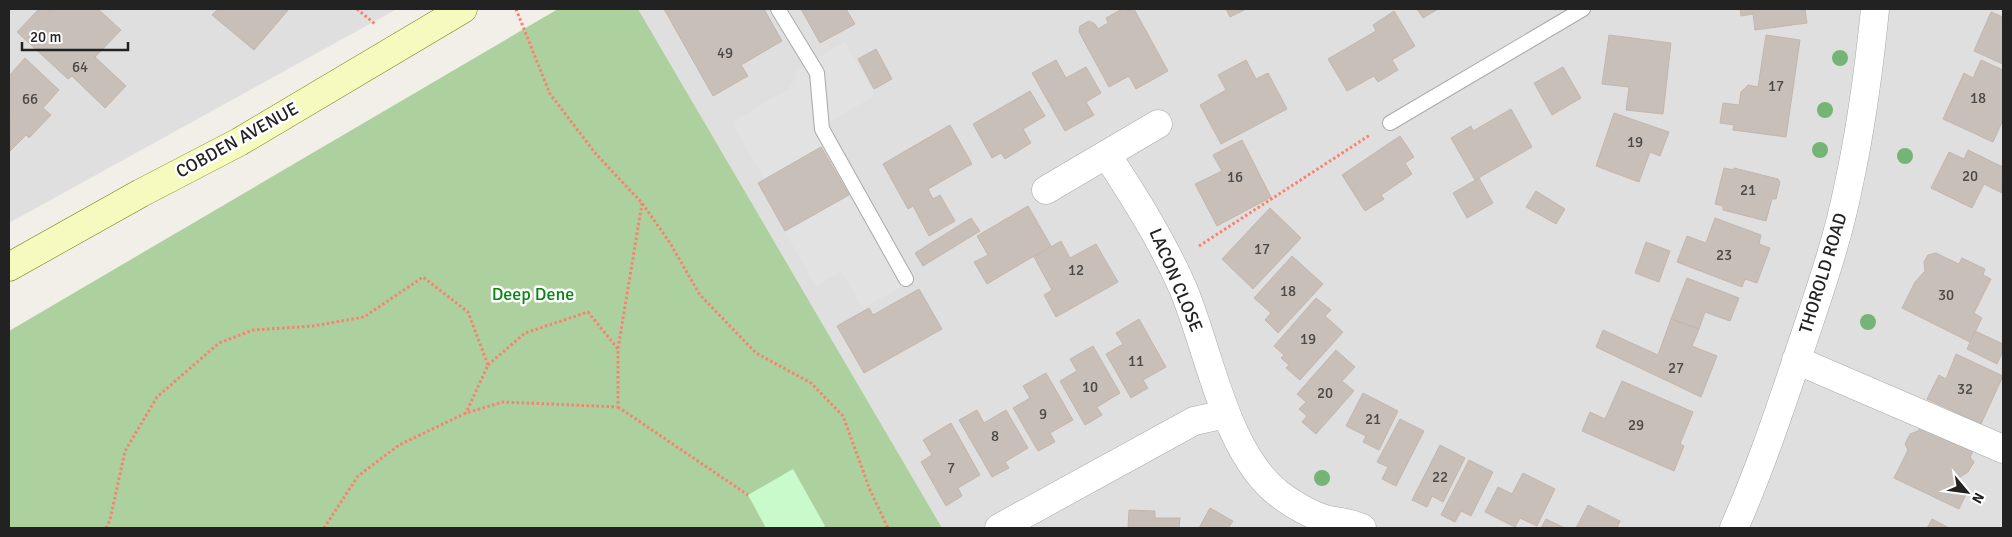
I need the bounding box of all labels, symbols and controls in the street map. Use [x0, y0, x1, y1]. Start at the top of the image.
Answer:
scale bar [22, 20, 129, 52]
text: 20 m [30, 28, 61, 46]
house number: 49 [717, 44, 733, 62]
house number: 64 [72, 58, 88, 76]
house number: 17 [1768, 77, 1784, 95]
house number: 18 [1970, 89, 1986, 107]
house number: 66 [22, 90, 38, 108]
street label: COBDEN AVENUE [172, 97, 302, 183]
house number: 19 [1627, 133, 1643, 151]
house number: 20 [1962, 167, 1978, 185]
house number: 16 [1227, 168, 1243, 186]
house number: 21 [1740, 181, 1756, 199]
street label: THOROLD ROAD [1794, 210, 1852, 336]
street label: LACON CLOSE [1144, 225, 1208, 335]
house number: 17 [1254, 240, 1270, 258]
house number: 23 [1716, 246, 1732, 264]
house number: 12 [1068, 261, 1084, 279]
house number: 18 [1280, 282, 1296, 300]
park label: Deep Dene [492, 283, 574, 305]
house number: 30 [1938, 286, 1954, 304]
house number: 19 [1300, 330, 1316, 348]
house number: 11 [1128, 352, 1144, 370]
house number: 27 [1668, 359, 1684, 377]
house number: 10 [1082, 378, 1098, 396]
house number: 32 [1957, 380, 1973, 398]
house number: 20 [1317, 384, 1333, 402]
house number: 9 [1039, 405, 1047, 423]
house number: 21 [1365, 410, 1381, 428]
house number: 29 [1628, 416, 1644, 434]
house number: 8 [991, 427, 999, 445]
house number: 7 [947, 459, 955, 477]
north arrow [1942, 467, 1992, 517]
house number: 22 [1432, 468, 1448, 486]
text: N [1968, 490, 1988, 506]

